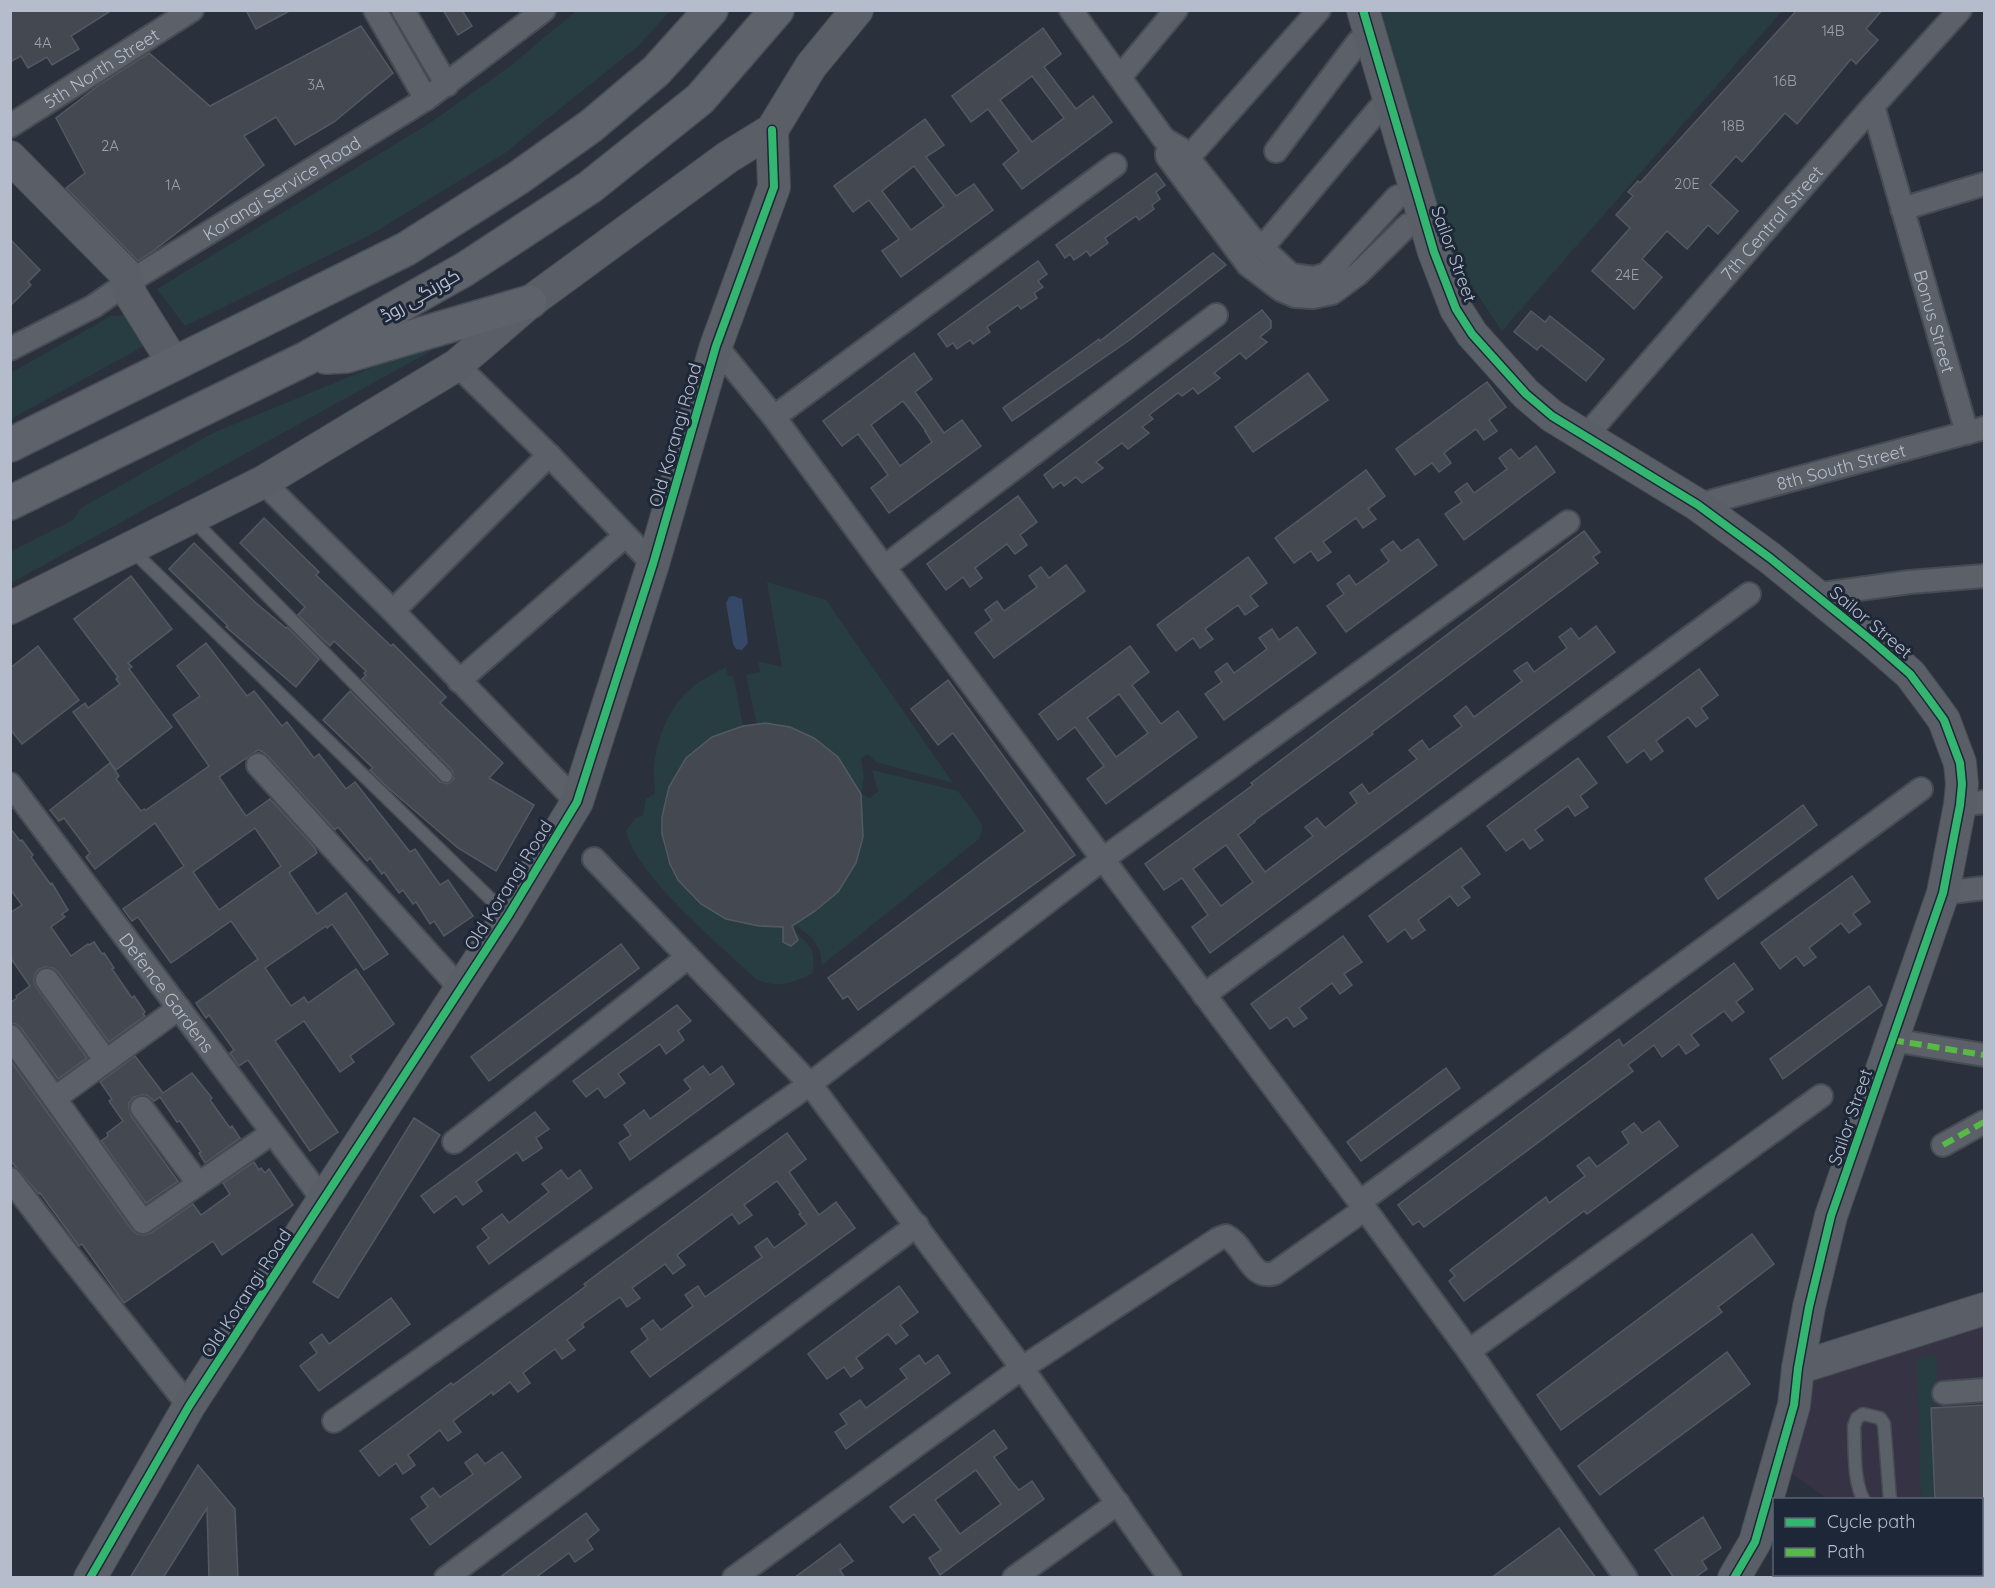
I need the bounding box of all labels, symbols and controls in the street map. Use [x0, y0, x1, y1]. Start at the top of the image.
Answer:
house number: 14B [1822, 21, 1845, 40]
street label: 5th North Street [39, 23, 163, 113]
house number: 4A [34, 33, 52, 52]
house number: 16B [1773, 71, 1797, 90]
house number: 3A [307, 75, 325, 94]
house number: 18B [1721, 116, 1745, 135]
street label: Korangi Service Road [198, 131, 365, 245]
house number: 2A [101, 136, 119, 155]
street label: 7th Central Street [1715, 161, 1828, 285]
house number: 20E [1674, 174, 1700, 193]
house number: 1A [165, 175, 181, 194]
street label: Sailor Street [1426, 203, 1482, 305]
street label: کورنگی روڈ [376, 263, 464, 327]
house number: 24E [1615, 265, 1639, 284]
street label: Bonus Street [1909, 267, 1961, 375]
street label: Old Korangi Road [643, 360, 707, 510]
street label: 8th South Street [1774, 438, 1908, 495]
street label: Sailor Street [1825, 581, 1917, 663]
street label: Old Korangi Road [459, 816, 557, 954]
street label: Defence Gardens [114, 928, 220, 1057]
street label: Sailor Street [1823, 1066, 1877, 1168]
street label: Old Korangi Road [196, 1224, 296, 1362]
legend [1773, 1498, 1983, 1576]
text: Cycle path [1827, 1510, 1915, 1533]
text: Path [1827, 1540, 1865, 1563]

